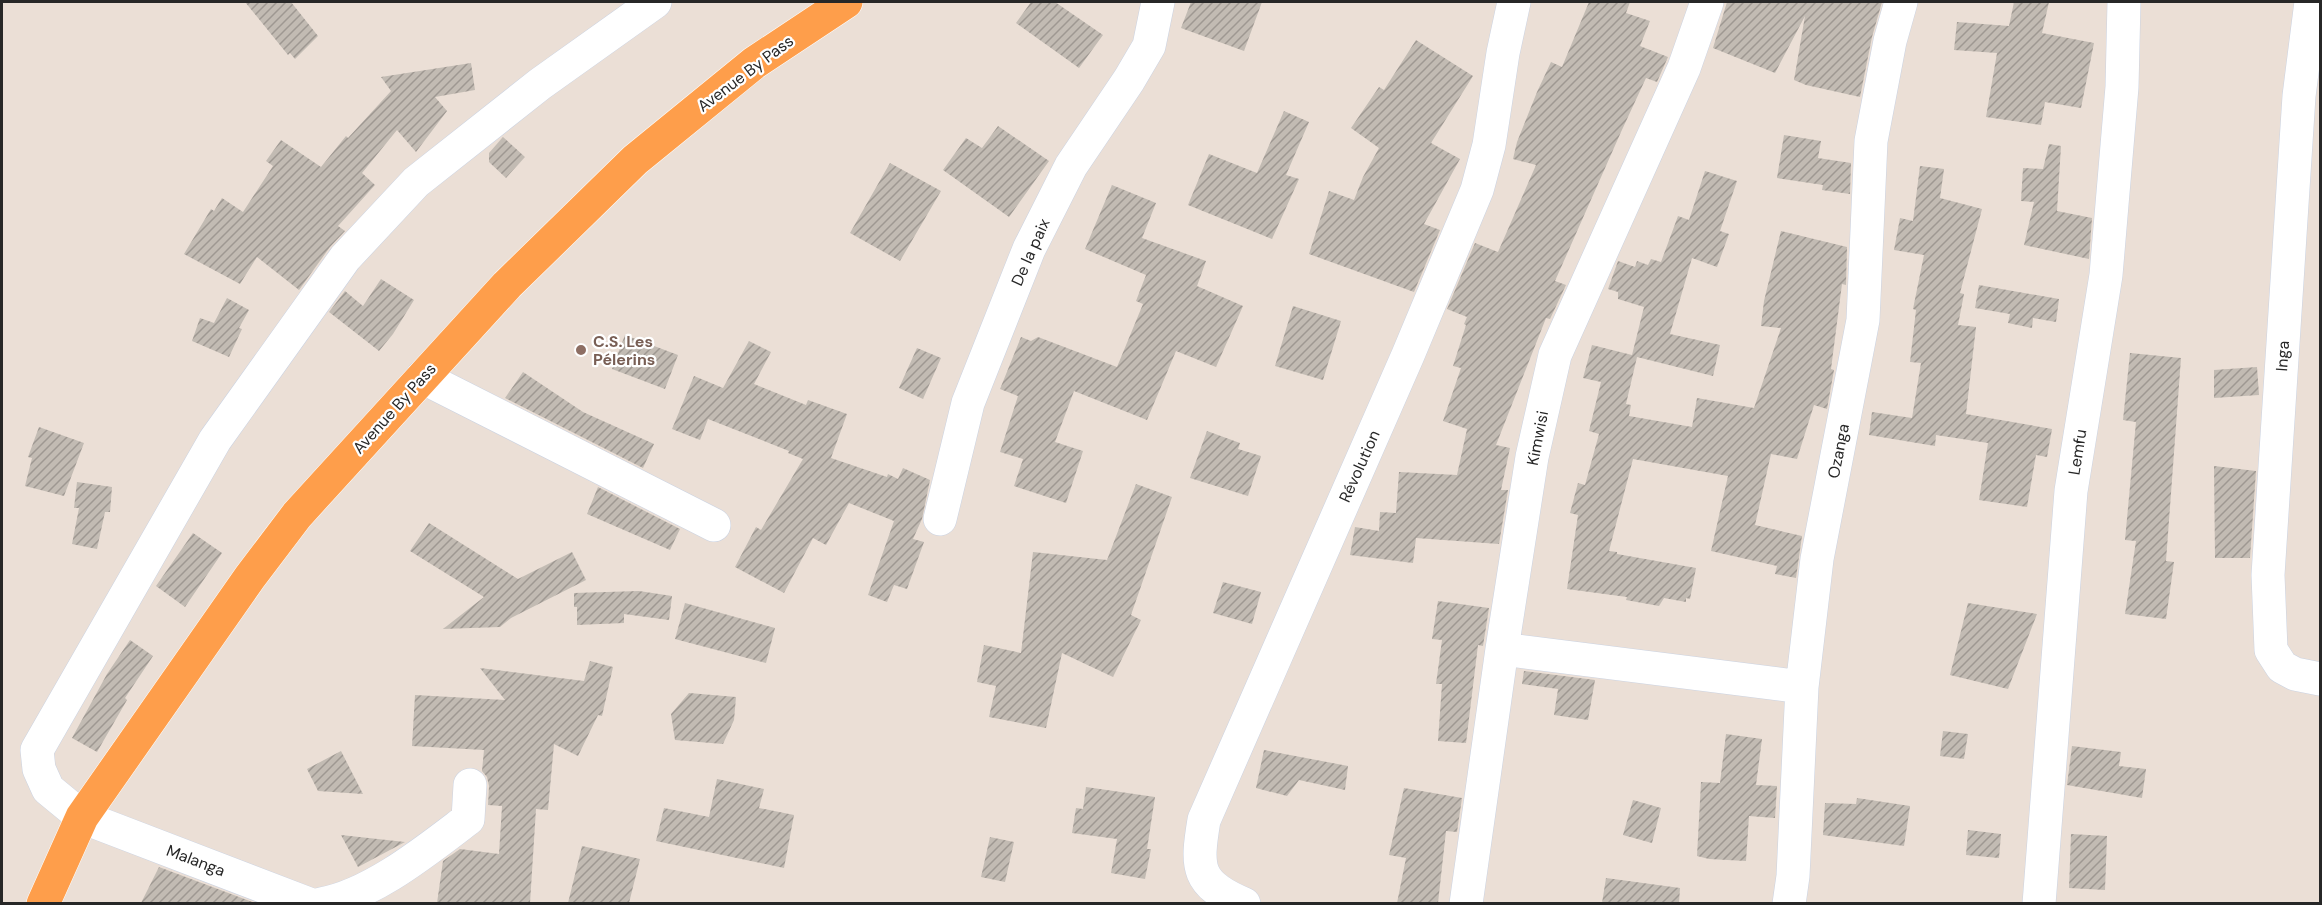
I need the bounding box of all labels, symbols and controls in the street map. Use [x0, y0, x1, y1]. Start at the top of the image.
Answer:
street label: Avenue By Pass [693, 30, 798, 116]
street label: De la paix [1006, 215, 1055, 289]
place label: C.S. Les Pélerins [593, 331, 655, 370]
street label: Inga [2271, 340, 2294, 372]
marker: C.S. Les Pélerins [574, 343, 588, 357]
street label: Avenue By Pass [348, 359, 441, 458]
street label: Kimwisi [1522, 409, 1553, 467]
street label: Ozanga [1823, 422, 1854, 480]
street label: Révolution [1334, 427, 1385, 506]
street label: Lemfu [2064, 428, 2091, 476]
street label: Malanga [163, 840, 228, 881]

